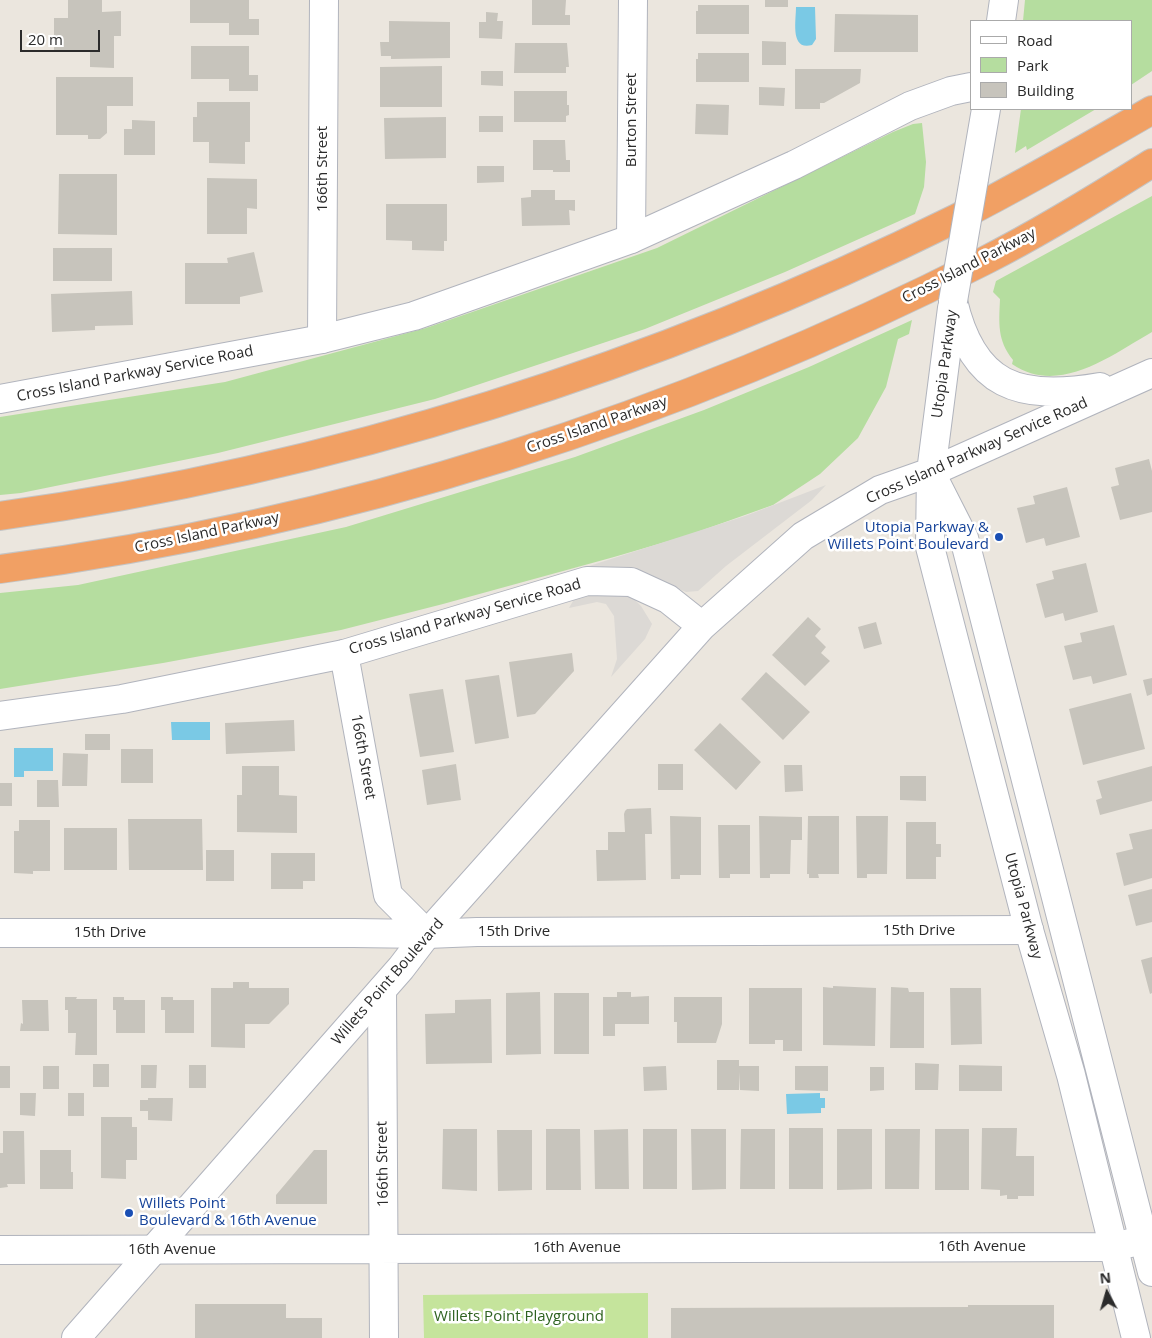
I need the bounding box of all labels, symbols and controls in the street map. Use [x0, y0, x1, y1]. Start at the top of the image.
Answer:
scale bar [22, 20, 102, 52]
legend [970, 20, 1132, 110]
text: 20 m [28, 29, 63, 49]
text: Road [1017, 30, 1053, 50]
text: Park [1017, 55, 1048, 75]
street label: Burton Street [623, 73, 641, 167]
text: Building [1017, 80, 1074, 100]
street label: 166th Street [314, 126, 332, 212]
street label: Cross Island Parkway [899, 225, 1039, 307]
street label: Utopia Parkway [928, 309, 962, 419]
street label: Cross Island Parkway Service Road [15, 342, 255, 406]
street label: Cross Island Parkway [524, 393, 670, 457]
street label: Cross Island Parkway Service Road [863, 394, 1091, 508]
street label: Cross Island Parkway [133, 509, 281, 557]
place label: Utopia Parkway & Willets Point Boulevard [827, 519, 989, 554]
marker: Utopia Parkway & Willets Point Boulevard [993, 531, 1005, 543]
street label: Cross Island Parkway Service Road [347, 575, 583, 659]
street label: 166th Street [347, 713, 379, 801]
street label: Utopia Parkway [1000, 851, 1046, 961]
street label: Willets Point Boulevard [328, 915, 448, 1049]
street label: 15th Drive [883, 922, 955, 940]
street label: 15th Drive [478, 923, 550, 941]
street label: 15th Drive [74, 924, 146, 942]
street label: 166th Street [373, 1121, 393, 1207]
place label: Willets Point Boulevard & 16th Avenue [139, 1195, 317, 1230]
marker: Willets Point Boulevard & 16th Avenue [123, 1207, 135, 1219]
street label: 16th Avenue [938, 1238, 1026, 1256]
street label: 16th Avenue [533, 1239, 621, 1257]
street label: 16th Avenue [128, 1241, 216, 1259]
north arrow [1082, 1268, 1132, 1318]
text: N [1099, 1268, 1112, 1288]
park label: Willets Point Playground [434, 1308, 604, 1326]

